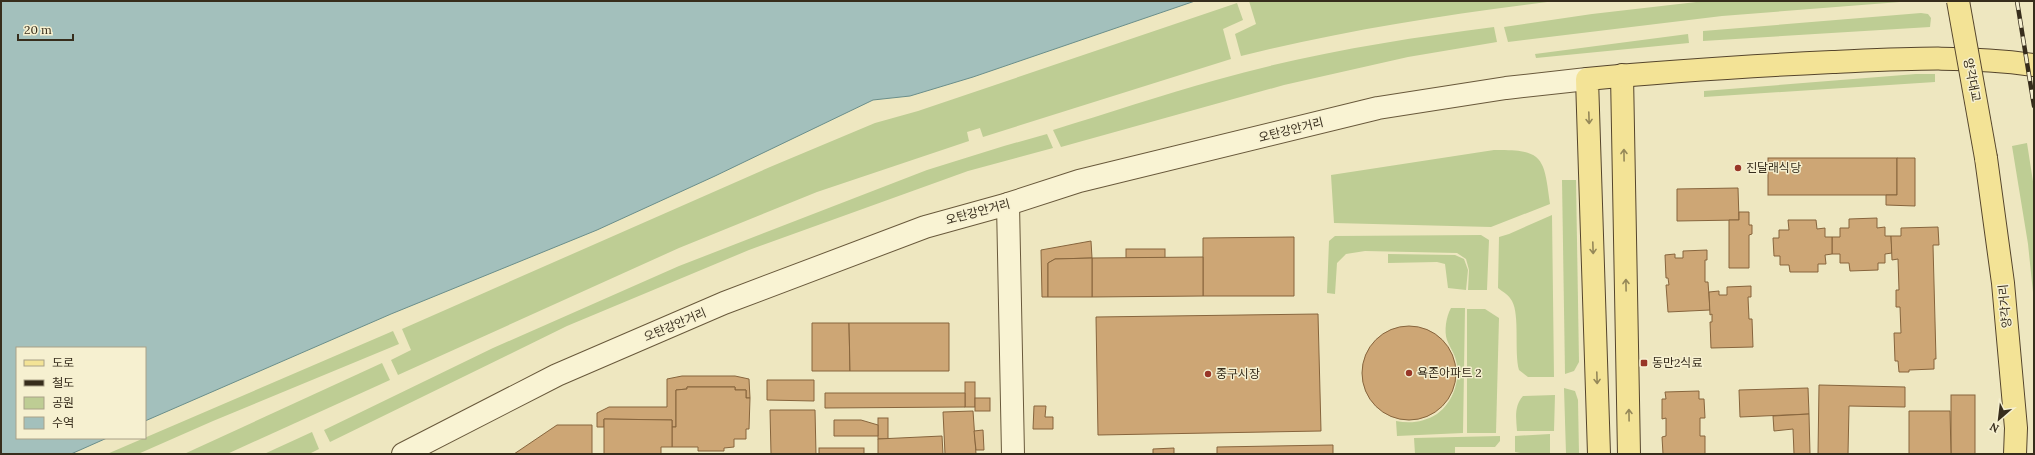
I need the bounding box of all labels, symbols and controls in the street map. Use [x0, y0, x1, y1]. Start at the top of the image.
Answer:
scale bar [18, 16, 73, 42]
text: 20 m [24, 22, 52, 37]
street label: 양각대교 [1961, 57, 1984, 103]
one-way arrow [1585, 111, 1592, 124]
street label: 오탄강안거리 [1257, 114, 1325, 145]
one-way arrow [1620, 149, 1628, 162]
place label: 진달래식당 [1746, 160, 1801, 175]
marker: 진달래식당 [1733, 163, 1743, 173]
street label: 오탄강안거리 [944, 196, 1012, 227]
one-way arrow [1589, 241, 1597, 254]
one-way arrow [1622, 279, 1630, 292]
street label: 양각거리 [1995, 283, 2014, 329]
street label: 오탄강안거리 [641, 305, 708, 344]
legend [16, 347, 146, 439]
text: 도로 [52, 355, 74, 370]
place label: 동만2식료 [1652, 355, 1703, 370]
marker: 동만2식료 [1639, 358, 1649, 368]
place label: 욕존아파트 2 [1417, 365, 1482, 380]
place label: 중구시장 [1216, 366, 1260, 381]
marker: 욕존아파트 2 [1404, 368, 1414, 378]
marker: 중구시장 [1203, 369, 1213, 379]
one-way arrow [1594, 371, 1601, 384]
text: 철도 [52, 375, 74, 390]
text: 공원 [52, 395, 74, 410]
north arrow [1979, 399, 2019, 439]
one-way arrow [1625, 409, 1633, 422]
text: 수역 [52, 415, 74, 430]
text: N [1987, 419, 2001, 436]

